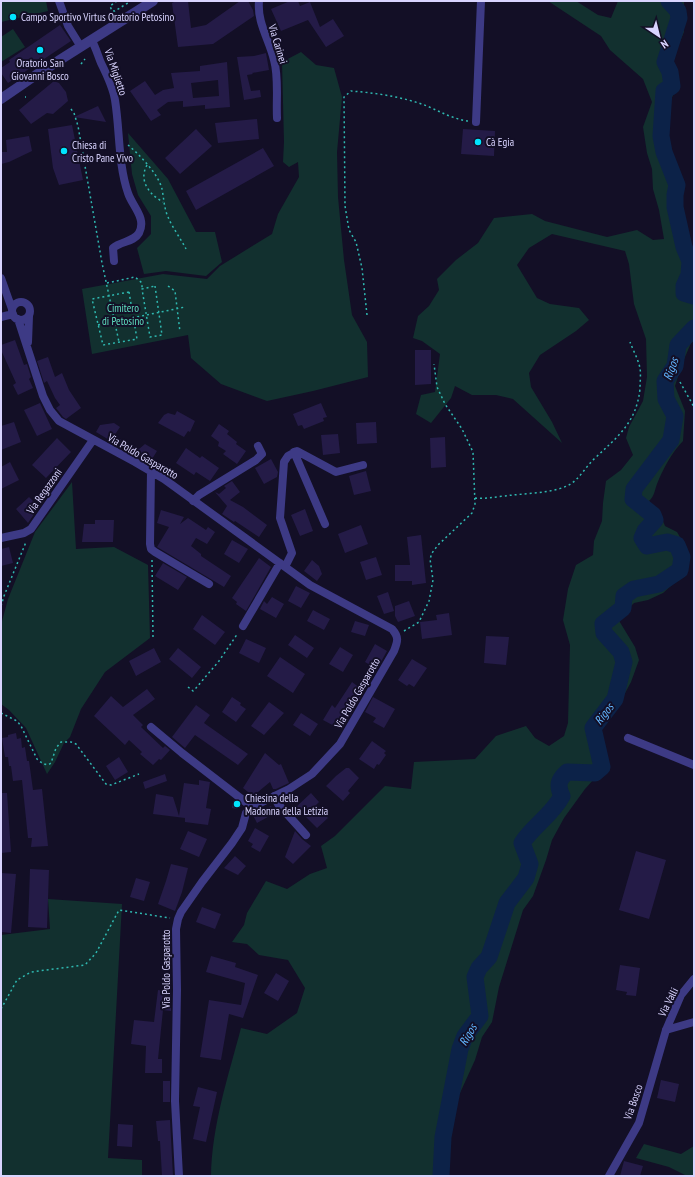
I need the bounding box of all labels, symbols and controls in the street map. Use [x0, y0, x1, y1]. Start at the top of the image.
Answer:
place label: Campo Sportivo Virtus Oratorio Petosino [21, 10, 174, 24]
marker: Campo Sportivo Virtus Oratorio Petosino [8, 12, 18, 22]
north arrow [639, 16, 679, 56]
street label: Via Carinei [265, 22, 291, 65]
text: N [658, 37, 671, 52]
marker: Oratorio San Giovanni Bosco [35, 45, 45, 55]
street label: Via Miglietto [101, 46, 131, 97]
place label: Oratorio San Giovanni Bosco [11, 56, 69, 83]
place label: Cà Egia [486, 135, 514, 149]
marker: Cà Egia [473, 137, 483, 147]
place label: Chiesa di Cristo Pane Vivo [72, 138, 133, 165]
marker: Chiesa di Cristo Pane Vivo [59, 146, 69, 156]
park label: Cimitero di Petosino [102, 301, 144, 328]
water label: Rigos [660, 354, 682, 382]
street label: Via Poldo Gasparotto [104, 430, 181, 482]
street label: Via Regazzoni [23, 466, 65, 517]
street label: Via Poldo Gasparotto [331, 655, 383, 732]
water label: Rigos [591, 699, 618, 727]
place label: Chiesina della Madonna della Letizia [245, 791, 328, 818]
marker: Chiesina della Madonna della Letizia [232, 799, 242, 809]
street label: Via Poldo Gasparotto [159, 929, 173, 1010]
street label: Via Valli [654, 985, 681, 1020]
water label: Rigos [455, 1019, 481, 1048]
street label: Via Bosco [620, 1082, 646, 1122]

